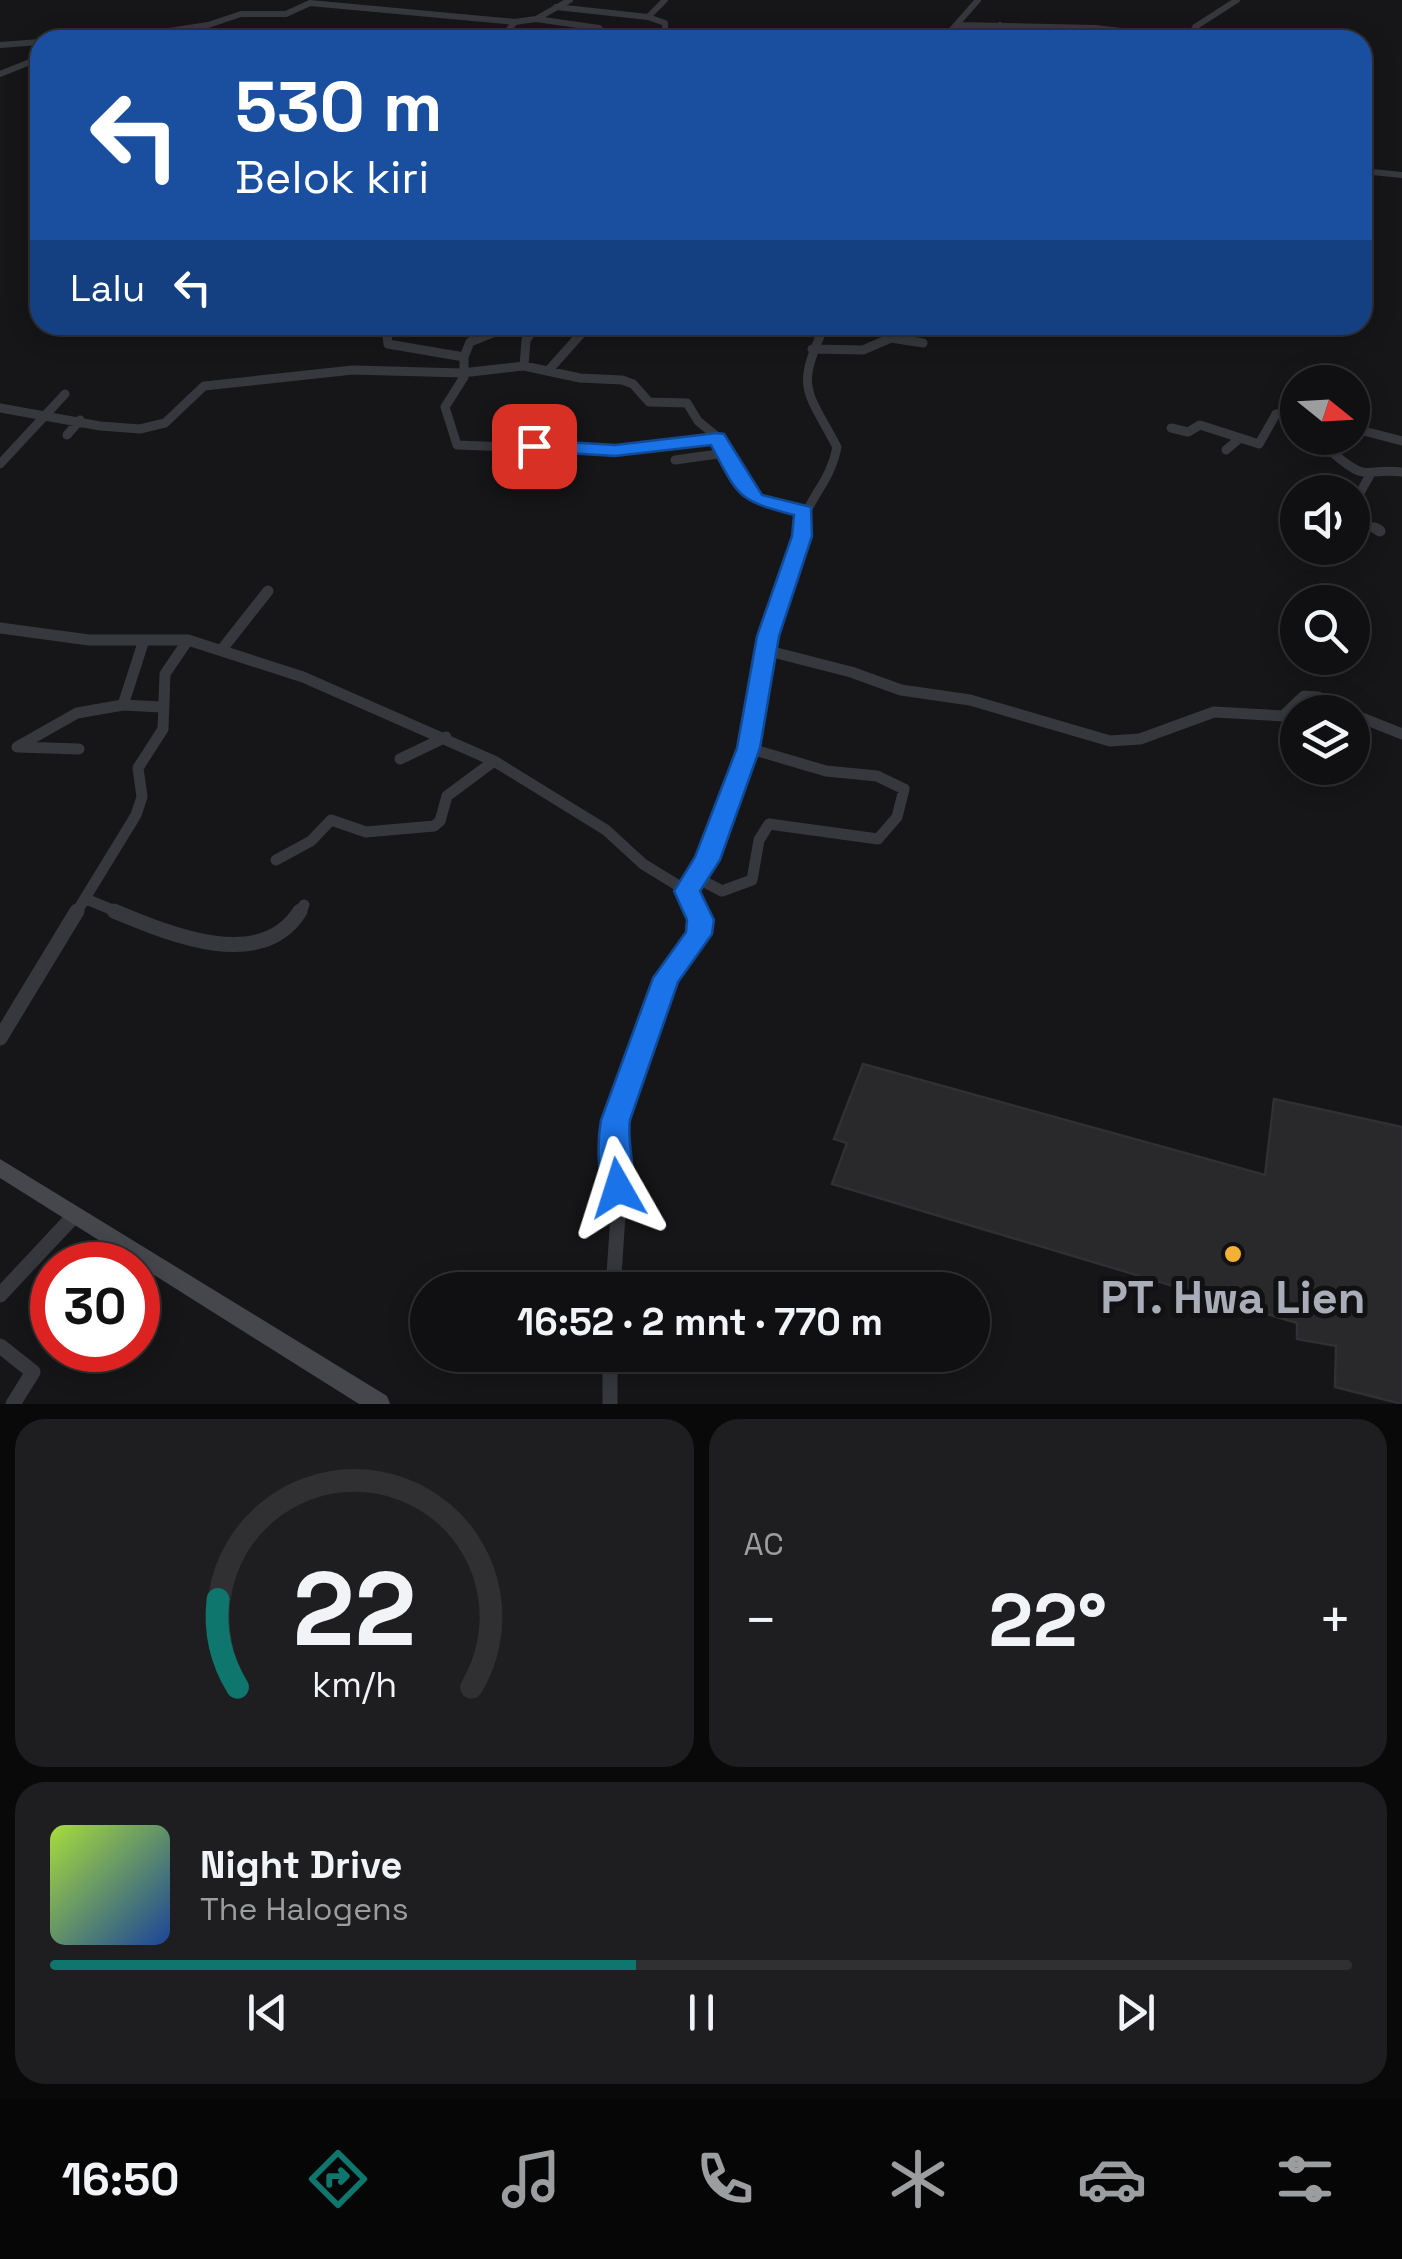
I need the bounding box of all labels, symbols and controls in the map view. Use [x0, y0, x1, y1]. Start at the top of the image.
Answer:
text: 530 m [235, 62, 442, 151]
icon: left [70, 70, 200, 200]
text: Belok kiri [235, 149, 429, 206]
icon: left [165, 260, 220, 315]
text: Lalu [70, 264, 145, 312]
north arrow [1280, 365, 1370, 455]
map controls [1280, 365, 1370, 785]
pin [492, 404, 577, 489]
icon: arrive [507, 419, 562, 474]
button: sound [1280, 475, 1370, 565]
button: search [1280, 585, 1370, 675]
button: layers [1280, 695, 1370, 785]
position arrow [566, 1136, 670, 1240]
speed limit sign: 30 [30, 1242, 160, 1372]
marker: PT. Hwa Lien [1222, 1243, 1244, 1265]
place label: PT. Hwa Lien [1100, 1269, 1366, 1326]
text: 16:52 · 2 mnt · 770 m [517, 1298, 883, 1346]
text: AC [744, 1524, 784, 1564]
text: 22 [292, 1543, 416, 1675]
text: 22° [988, 1572, 1107, 1668]
text: − [744, 1585, 778, 1655]
text: + [1318, 1585, 1352, 1655]
text: km/h [312, 1662, 397, 1707]
text: Night Drive [200, 1841, 402, 1889]
text: The Halogens [200, 1889, 409, 1929]
icon: previous [240, 1985, 295, 2040]
icon: pause [674, 1985, 729, 2040]
icon: next [1108, 1985, 1163, 2040]
icon: directions [303, 2144, 373, 2214]
icon: music [496, 2144, 566, 2214]
icon: phone [690, 2144, 760, 2214]
icon: climate [883, 2144, 953, 2214]
icon: car [1077, 2144, 1147, 2214]
icon: filters [1270, 2144, 1340, 2214]
text: 16:50 [62, 2151, 179, 2208]

